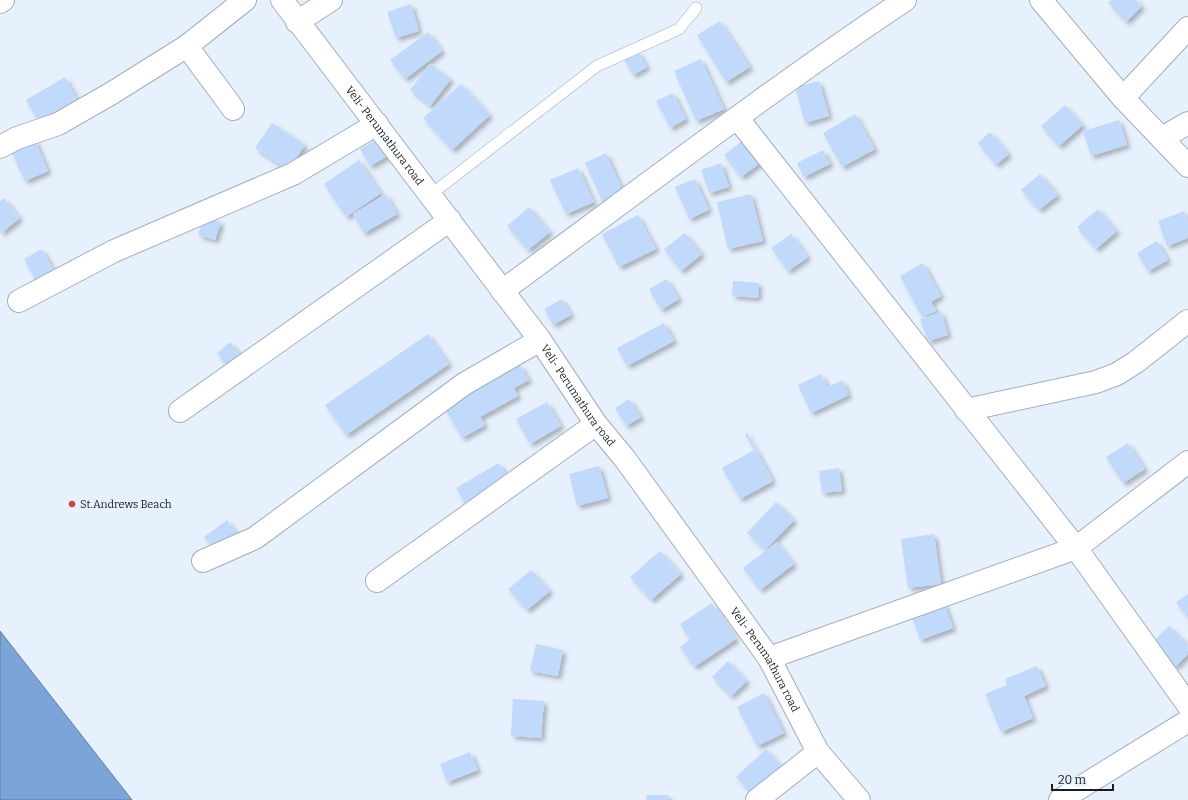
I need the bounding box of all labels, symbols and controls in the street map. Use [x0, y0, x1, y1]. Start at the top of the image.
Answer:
street label: Veli- Perumathura road [343, 84, 426, 188]
street label: Veli- Perumathura road [538, 342, 618, 449]
place label: St.Andrews Beach [80, 498, 172, 511]
marker: St.Andrews Beach [67, 499, 77, 509]
street label: Veli- Perumathura road [727, 605, 802, 715]
scale bar [1052, 766, 1113, 792]
text: 20 m [1058, 773, 1087, 787]

